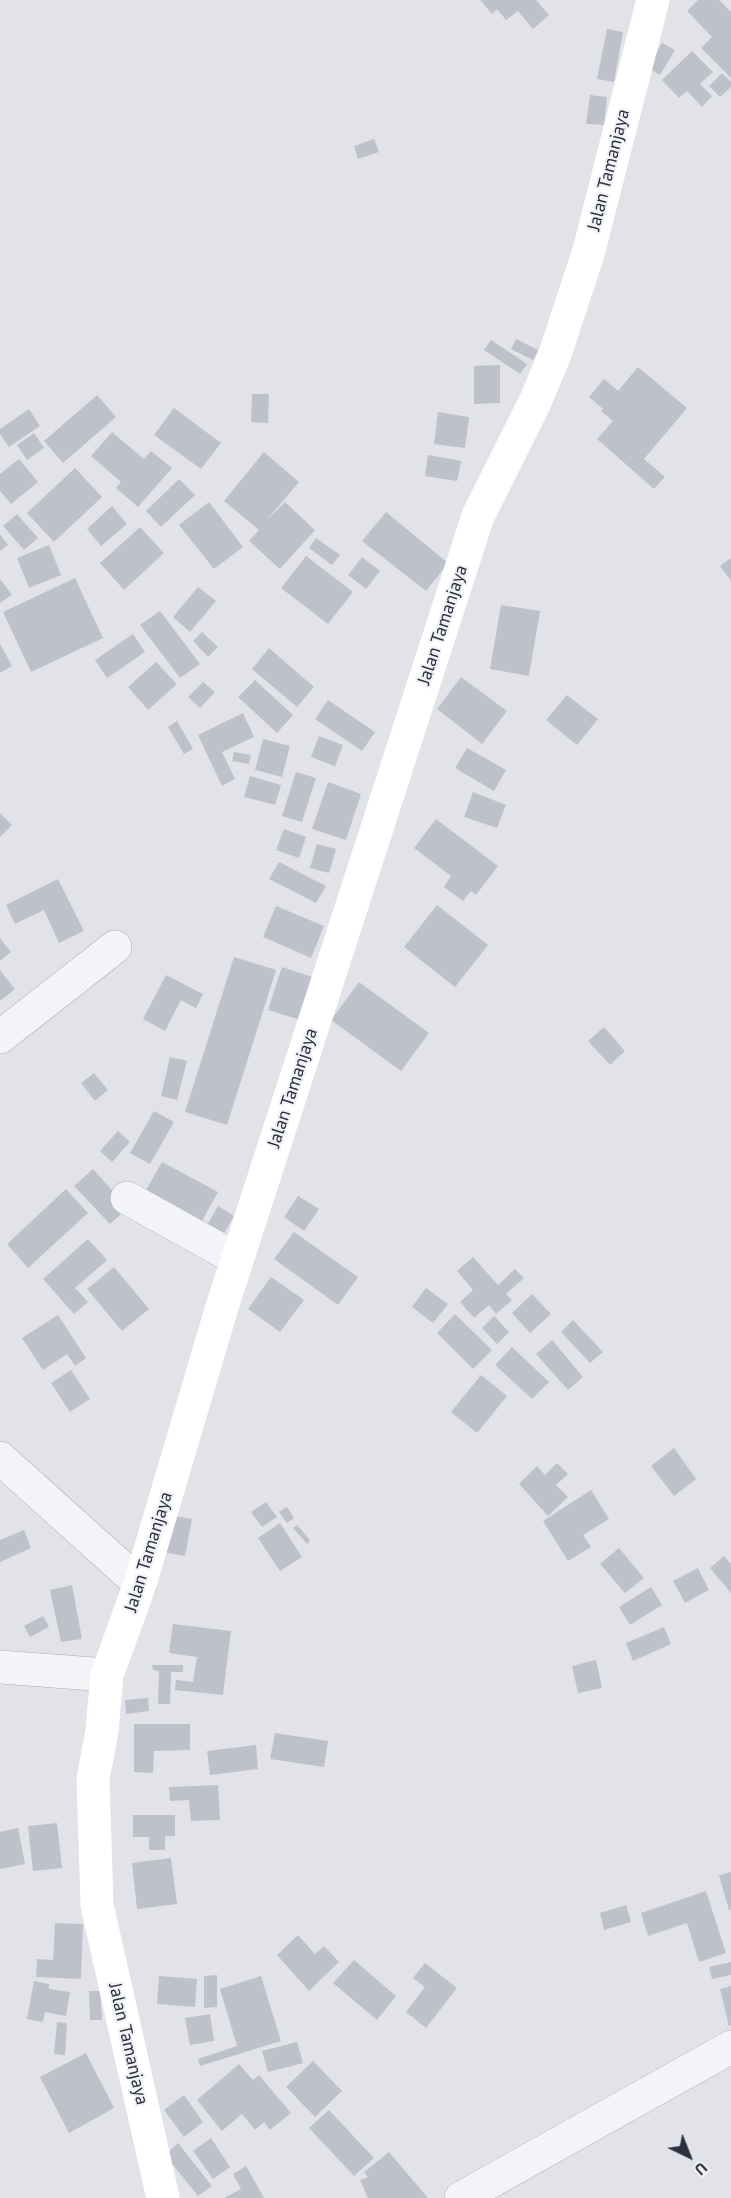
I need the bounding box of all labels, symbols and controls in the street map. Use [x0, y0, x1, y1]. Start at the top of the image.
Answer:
street label: Jalan Tamanjaya [583, 107, 635, 233]
street label: Jalan Tamanjaya [413, 562, 473, 688]
street label: Jalan Tamanjaya [263, 1025, 323, 1151]
street label: Jalan Tamanjaya [120, 1489, 178, 1615]
street label: Jalan Tamanjaya [103, 1981, 153, 2107]
north arrow [659, 2126, 719, 2186]
text: U [691, 2158, 712, 2180]

